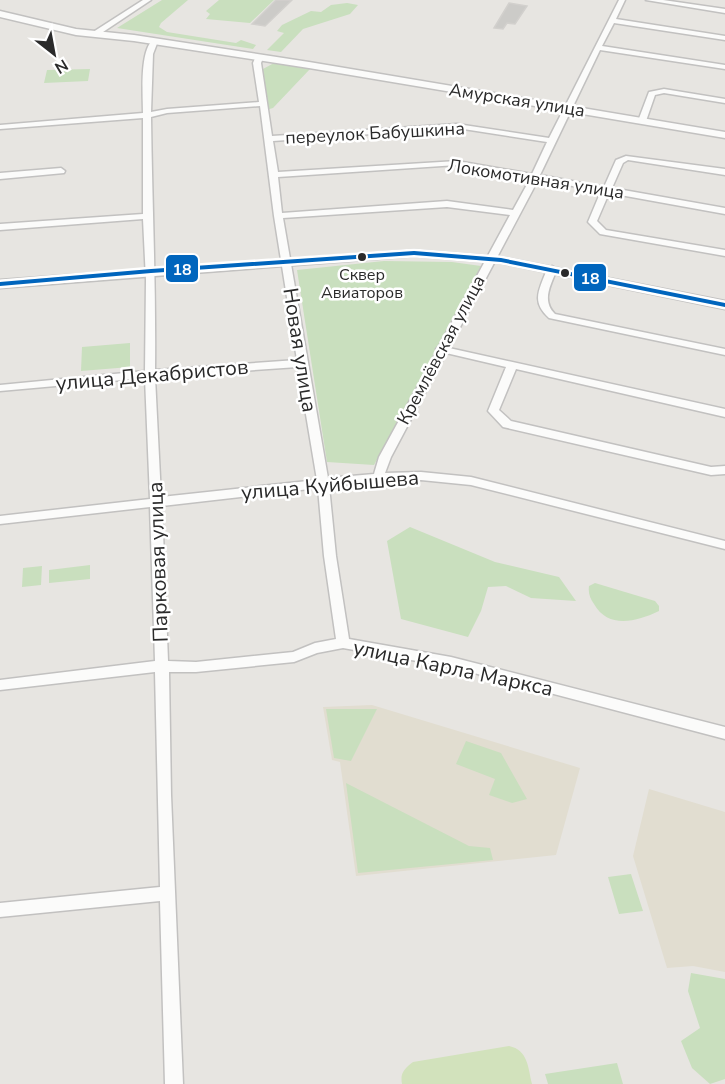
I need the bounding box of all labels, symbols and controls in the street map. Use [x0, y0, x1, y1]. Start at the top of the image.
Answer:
north arrow [24, 24, 84, 84]
text: N [50, 53, 72, 79]
street label: Амурская улица [447, 77, 587, 123]
street label: переулок Бабушкина [285, 116, 465, 150]
street label: Локомотивная улица [446, 153, 626, 205]
marker: Сквер Авиаторов [356, 251, 368, 263]
line badge: 18 [165, 254, 199, 283]
text: 18 [172, 259, 192, 281]
line badge: 18 [573, 263, 607, 292]
place label: Сквер Авиаторов [321, 264, 403, 304]
unlabelled marker [559, 267, 571, 279]
text: 18 [580, 268, 600, 290]
street label: Кремлёвская улица [391, 271, 491, 429]
street label: Новая улица [276, 286, 324, 414]
street label: улица Декабристов [55, 353, 249, 397]
street label: улица Куйбышева [240, 463, 420, 507]
street label: Парковая улица [141, 481, 175, 643]
street label: улица Карла Маркса [350, 633, 556, 703]

